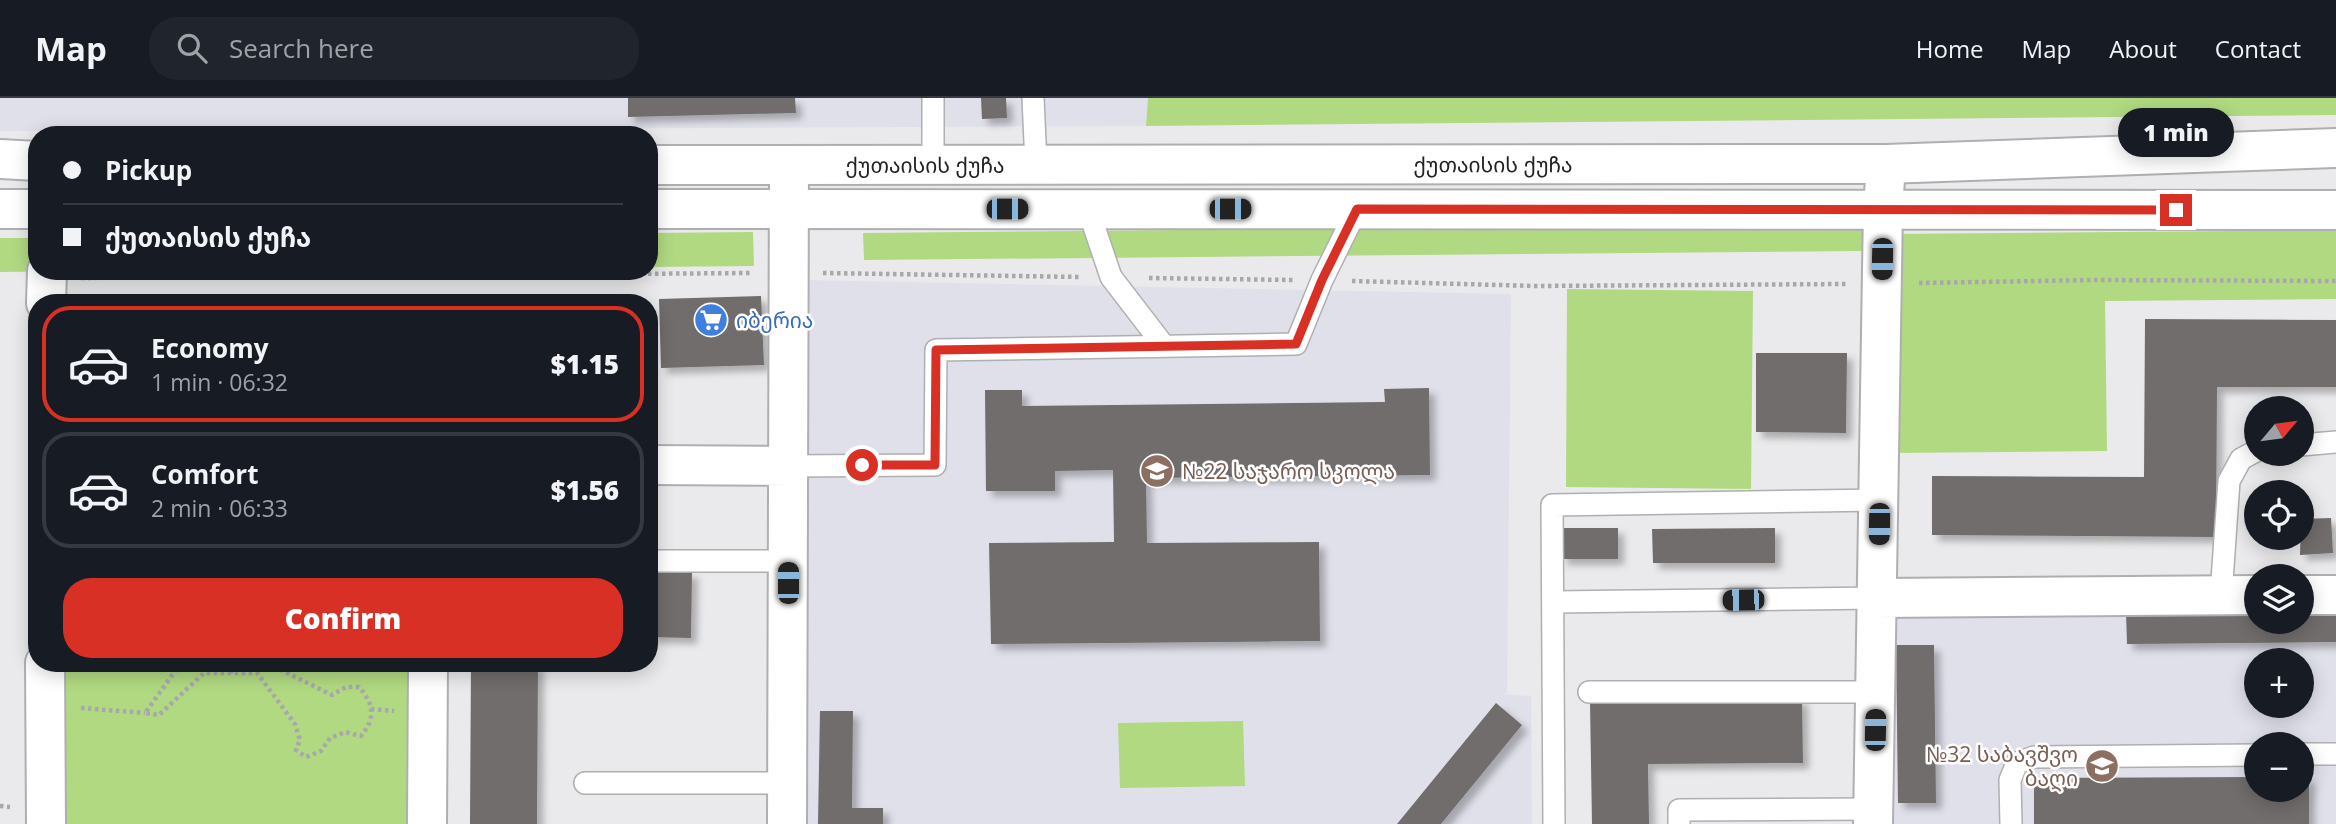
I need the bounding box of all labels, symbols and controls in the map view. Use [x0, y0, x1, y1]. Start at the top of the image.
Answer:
search box [149, 17, 639, 80]
text: Map [35, 26, 107, 71]
icon: search [173, 29, 211, 67]
text: Search here [229, 30, 374, 66]
text: Home [1916, 32, 1984, 65]
text: Map [2022, 32, 2071, 65]
text: About [2109, 32, 2177, 65]
text: Contact [2215, 32, 2301, 65]
callout: 1 min [2118, 108, 2234, 158]
text: 1 min [2143, 116, 2209, 148]
street label: ქუთაისის ქუჩა [1413, 150, 1573, 178]
street label: ქუთაისის ქუჩა [845, 151, 1005, 179]
text: Pickup [105, 152, 192, 188]
route end [2160, 194, 2192, 226]
car [987, 199, 1029, 220]
car [1210, 199, 1252, 220]
text: ქუთაისის ქუჩა [105, 219, 311, 255]
car [1872, 238, 1893, 280]
supermarket icon: იბერია [692, 301, 730, 339]
place label: იბერია [736, 306, 813, 334]
text: Economy [151, 330, 269, 366]
icon: car [67, 333, 130, 396]
text: $1.15 [551, 346, 619, 382]
text: 1 min · 06:32 [151, 366, 288, 398]
north arrow [2244, 396, 2314, 466]
map controls [2244, 396, 2314, 802]
route start [846, 449, 878, 481]
school or university icon: №22 საჯარო სკოლა [1138, 452, 1176, 490]
text: Comfort [151, 456, 258, 492]
place label: №22 საჯარო სკოლა [1182, 457, 1395, 485]
icon: car [67, 459, 130, 522]
text: $1.56 [551, 472, 619, 508]
button: locate [2244, 480, 2314, 550]
text: 2 min · 06:33 [151, 492, 288, 524]
car [1869, 503, 1890, 545]
car [778, 562, 799, 604]
button: layers [2244, 564, 2314, 634]
button: Confirm [63, 578, 623, 658]
car [1722, 589, 1765, 611]
button: + [2244, 648, 2314, 718]
car [1865, 709, 1886, 751]
button: − [2244, 732, 2314, 802]
place label: №32 საბავშვო ბაღი [1926, 740, 2078, 792]
school or university icon: №32 საბავშვო ბაღი [2083, 747, 2121, 785]

